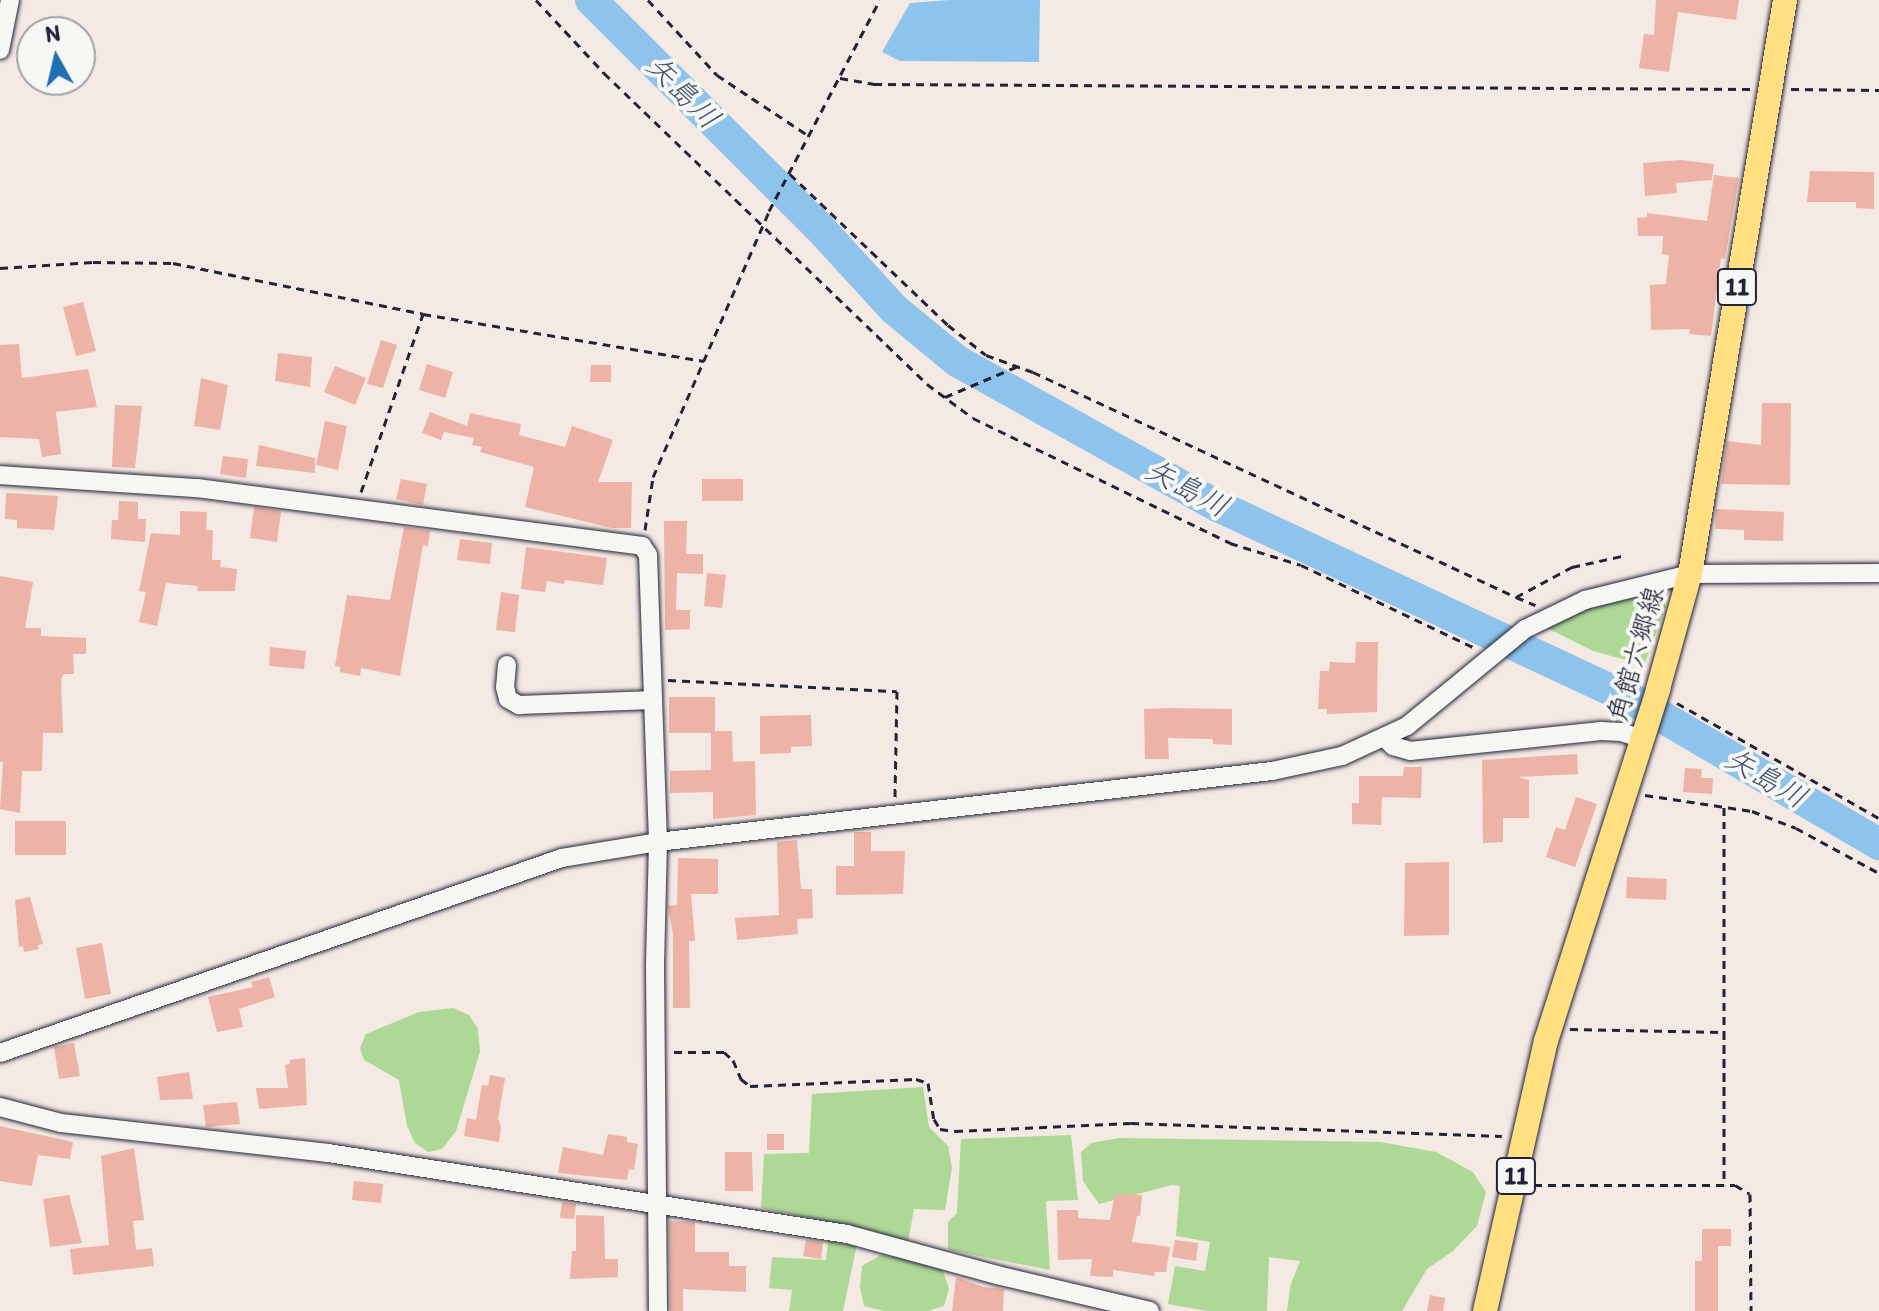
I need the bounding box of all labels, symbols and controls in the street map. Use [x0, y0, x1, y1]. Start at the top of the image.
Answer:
north arrow [16, 16, 96, 96]
text: N [44, 19, 62, 48]
water label: 矢島川 [638, 47, 728, 137]
road number: 11 [1715, 265, 1759, 309]
water label: 矢島川 [1139, 451, 1235, 525]
street label: 角館六郷線 [1600, 582, 1670, 726]
water label: 矢島川 [1718, 740, 1814, 816]
road number: 11 [1494, 1154, 1538, 1198]

